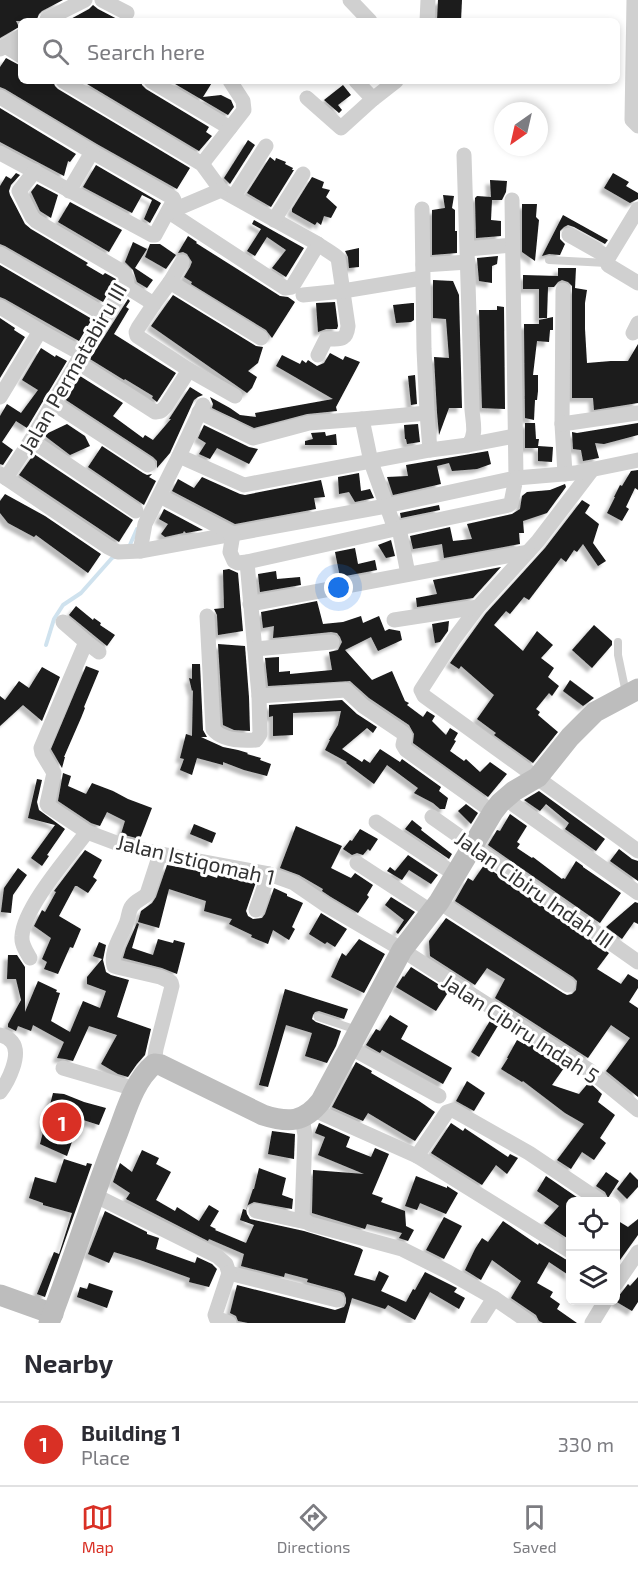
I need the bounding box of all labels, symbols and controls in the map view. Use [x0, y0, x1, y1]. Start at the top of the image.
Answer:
search box [18, 18, 620, 84]
icon: search [39, 35, 72, 68]
text: Search here [87, 38, 205, 64]
north arrow [494, 102, 548, 156]
street label: Jalan Permatabiru III [13, 278, 131, 458]
your location [324, 573, 353, 602]
street label: Jalan Cibiru Indah III [451, 825, 619, 953]
street label: Jalan Istiqomah 1 [114, 829, 278, 889]
street label: Jalan Cibiru Indah 5 [438, 968, 604, 1088]
pin: 1 [42, 1100, 82, 1144]
map controls [566, 1197, 620, 1305]
button: locate [566, 1197, 620, 1251]
button: layers [566, 1251, 620, 1305]
text: Nearby [24, 1347, 113, 1378]
text: Building 1 [81, 1419, 181, 1445]
text: 1 [39, 1432, 48, 1456]
text: 330 m [558, 1432, 614, 1456]
text: Place [81, 1445, 130, 1469]
tab: Map [81, 1501, 114, 1556]
tab: Directions [277, 1501, 350, 1556]
tab: Saved [513, 1501, 557, 1556]

